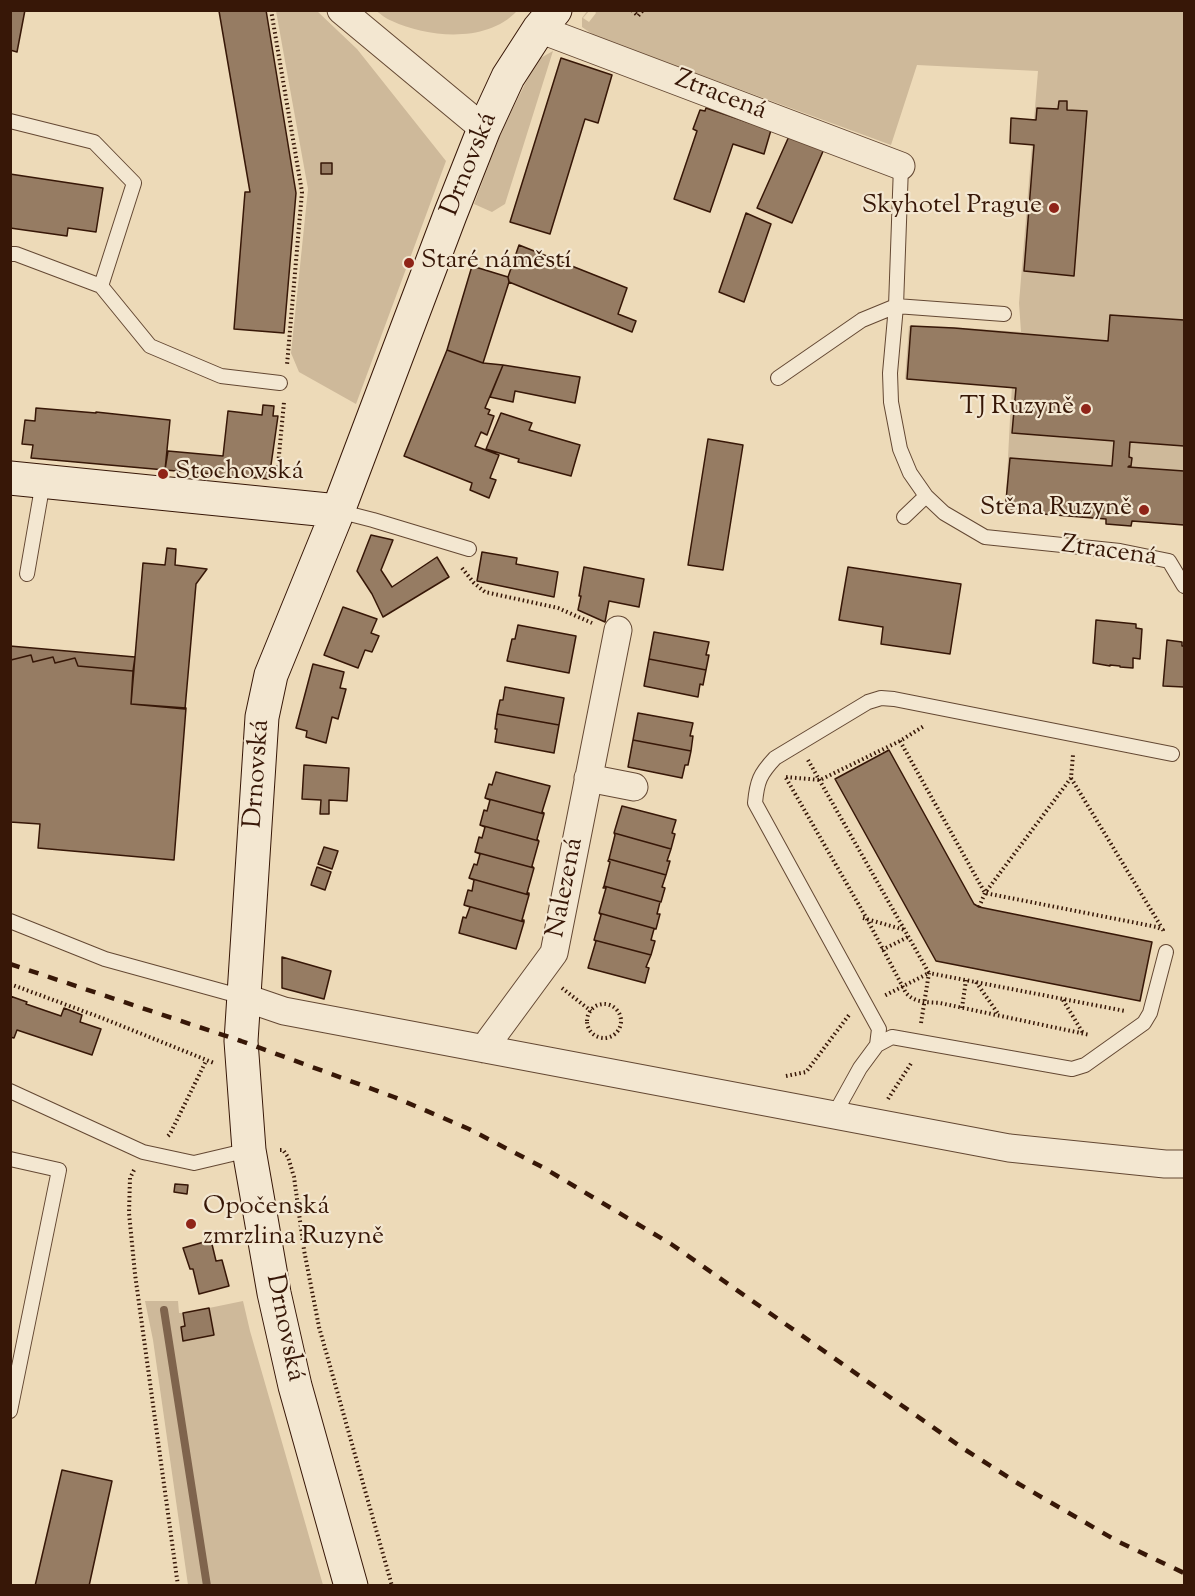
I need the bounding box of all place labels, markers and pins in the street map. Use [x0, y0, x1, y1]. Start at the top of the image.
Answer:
place label: Skyhotel Prague [862, 192, 1042, 224]
marker: Skyhotel Prague [1047, 201, 1061, 215]
place label: Staré náměstí [421, 247, 572, 279]
marker: Staré náměstí [402, 256, 416, 270]
place label: TJ Ruzyně [960, 393, 1074, 425]
marker: TJ Ruzyně [1079, 402, 1093, 416]
place label: Stochovská [175, 458, 304, 490]
marker: Stochovská [156, 467, 170, 481]
place label: Stěna Ruzyně [980, 494, 1132, 526]
marker: Stěna Ruzyně [1137, 503, 1151, 517]
place label: Opočenská zmrzlina Ruzyně [203, 1193, 384, 1254]
marker: Opočenská zmrzlina Ruzyně [184, 1217, 198, 1231]

